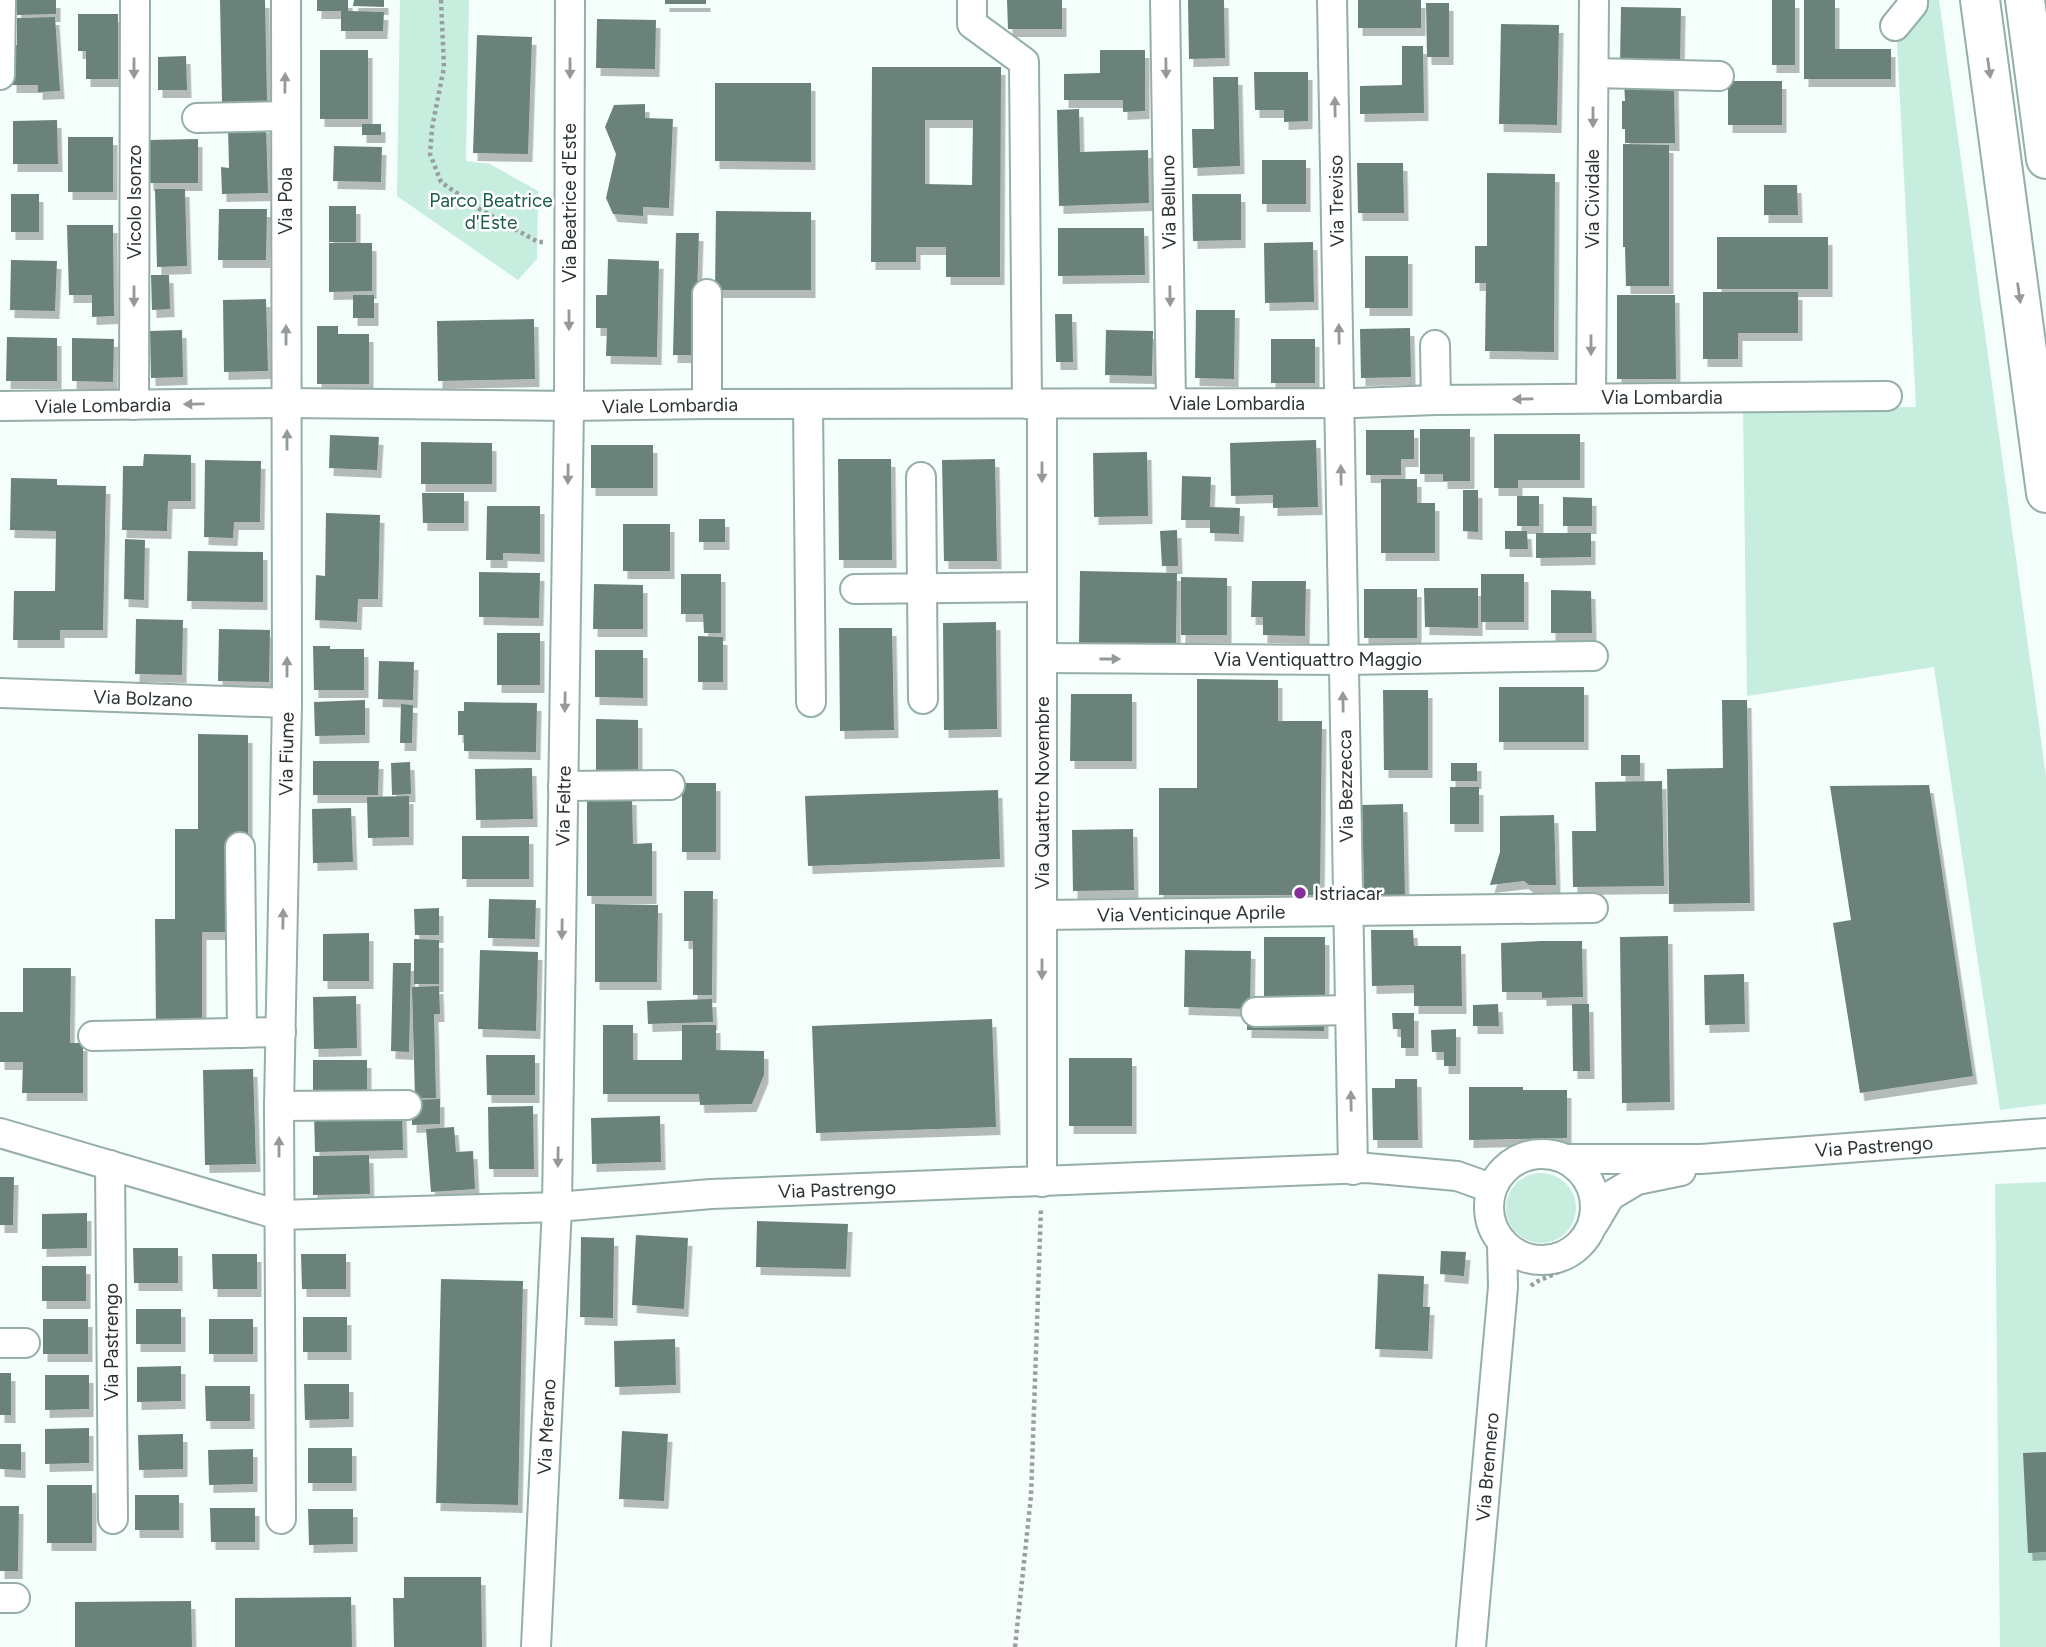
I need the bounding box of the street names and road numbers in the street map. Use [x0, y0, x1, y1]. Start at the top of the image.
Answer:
street label: Via Beatrice d'Este [558, 123, 581, 283]
street label: Vicolo Isonzo [123, 145, 146, 259]
street label: Via Cividale [1581, 149, 1604, 249]
street label: Via Belluno [1156, 155, 1181, 249]
street label: Via Treviso [1324, 155, 1349, 247]
street label: Via Pola [274, 167, 297, 235]
street label: Via Lombardia [1601, 386, 1723, 409]
street label: Viale Lombardia [1169, 392, 1305, 415]
street label: Viale Lombardia [35, 393, 171, 418]
street label: Viale Lombardia [602, 393, 738, 418]
street label: Via Ventiquattro Maggio [1214, 648, 1422, 671]
street label: Via Bolzano [93, 685, 193, 712]
street label: Via Quattro Novembre [1031, 696, 1054, 890]
street label: Via Fiume [274, 712, 299, 796]
street label: Via Bezzecca [1333, 729, 1358, 843]
street label: Via Feltre [551, 765, 576, 847]
street label: Via Venticinque Aprile [1097, 900, 1285, 927]
street label: Via Pastrengo [1814, 1131, 1934, 1162]
street label: Via Pastrengo [778, 1176, 896, 1203]
street label: Via Pastrengo [100, 1283, 123, 1401]
street label: Via Merano [532, 1378, 560, 1476]
street label: Via Brennero [1471, 1412, 1504, 1523]

